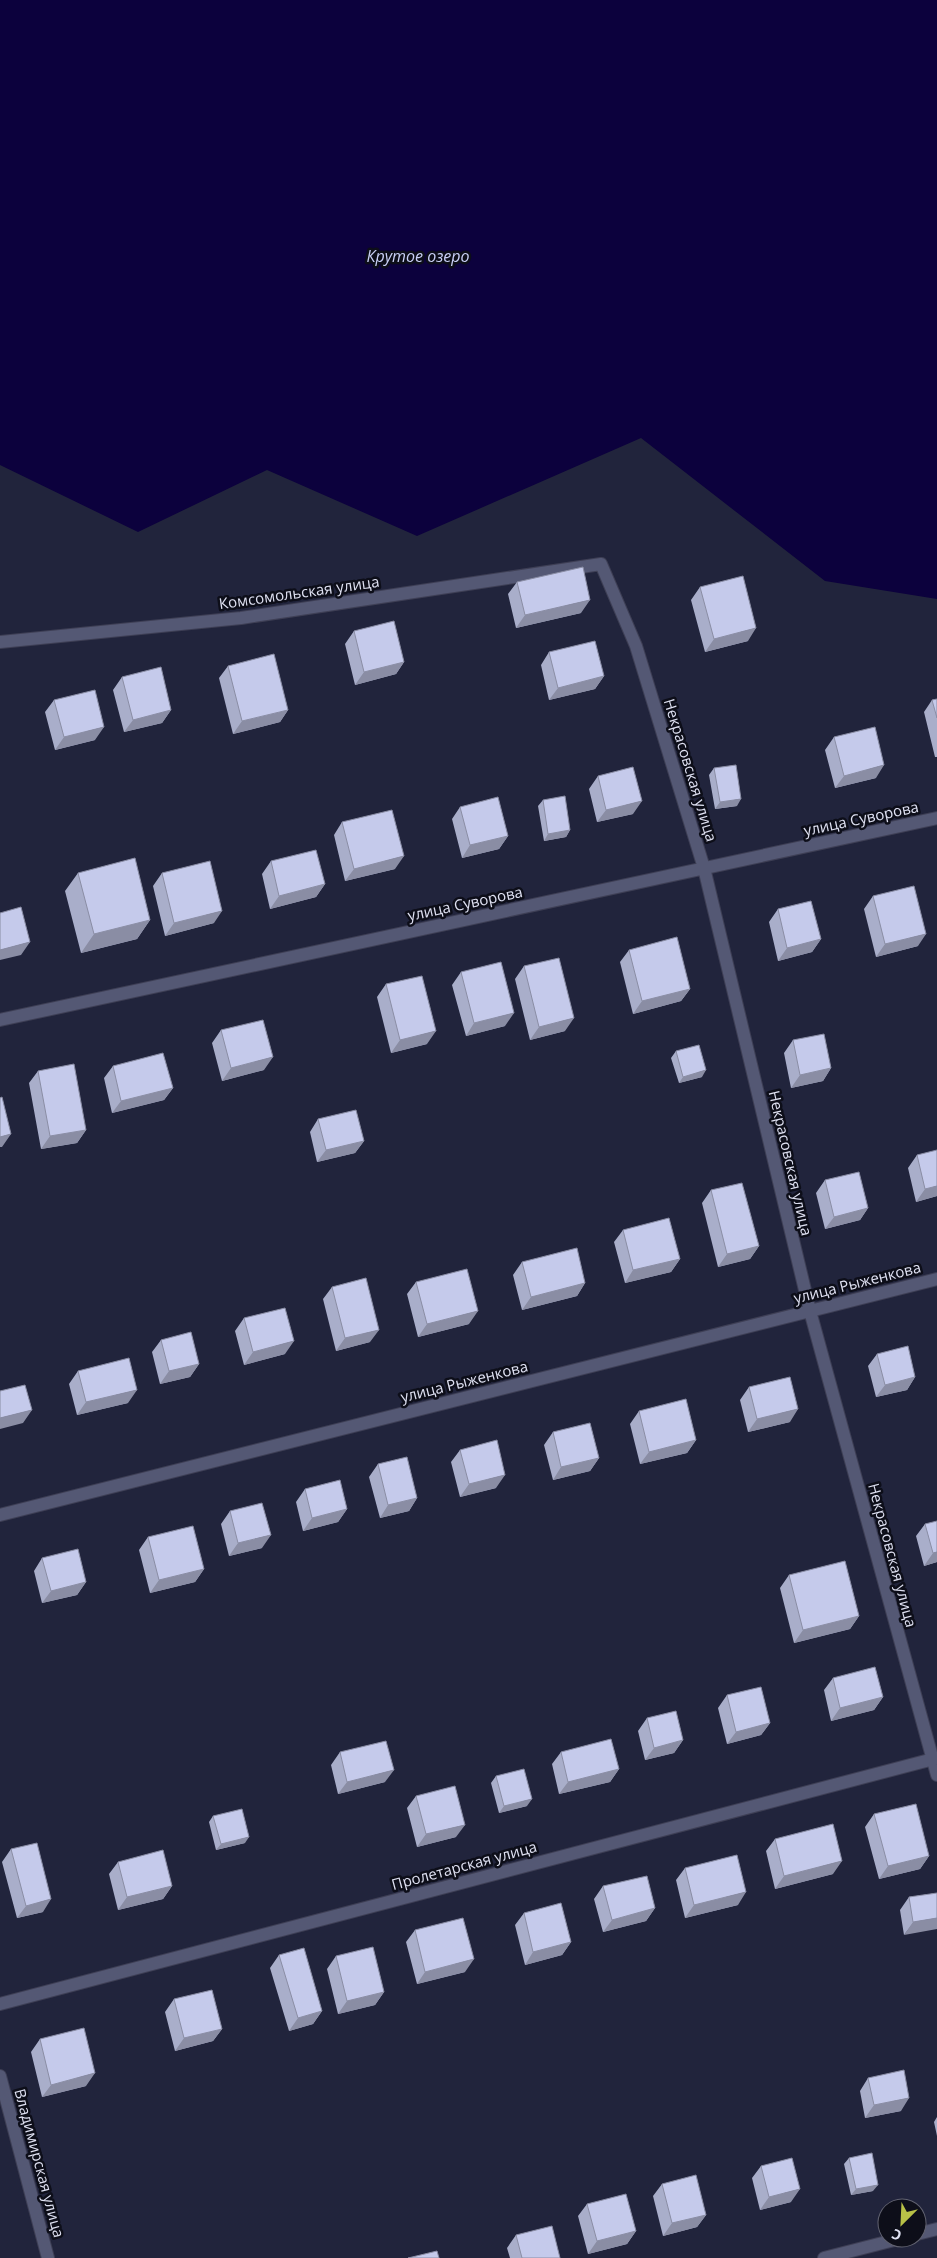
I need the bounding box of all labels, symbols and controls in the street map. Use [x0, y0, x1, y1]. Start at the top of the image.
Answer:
water label: Крутое озеро [367, 245, 469, 267]
street label: Комсомольская улица [218, 571, 380, 613]
street label: Некрасовская улица [660, 696, 722, 844]
street label: улица Суворова [802, 796, 920, 840]
street label: улица Суворова [406, 881, 524, 925]
street label: Некрасовская улица [765, 1088, 817, 1238]
street label: улица Рыженкова [791, 1257, 923, 1307]
street label: улица Рыженкова [398, 1356, 530, 1406]
street label: Некрасовская улица [864, 1481, 922, 1629]
street label: Пролетарская улица [389, 1836, 539, 1894]
street label: Владимирская улица [11, 2086, 69, 2240]
north arrow [877, 2198, 927, 2248]
text: С [888, 2225, 904, 2246]

